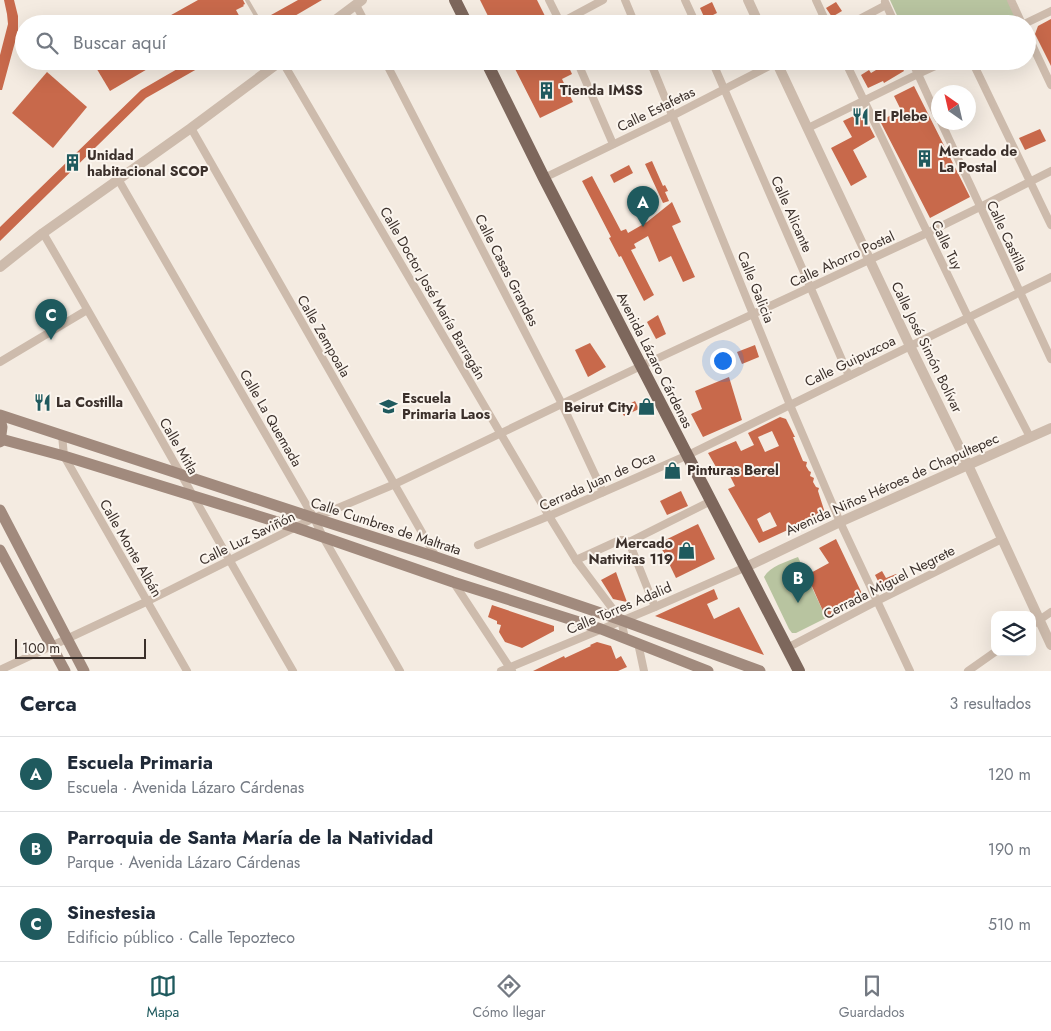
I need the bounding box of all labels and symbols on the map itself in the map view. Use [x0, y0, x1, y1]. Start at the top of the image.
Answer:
building icon: Tienda IMSS [536, 80, 556, 100]
place label: Tienda IMSS [560, 80, 643, 100]
street label: Calle Estafetas [614, 81, 699, 137]
north arrow [931, 85, 976, 130]
restaurant icon: El Plebe [850, 106, 870, 126]
place label: El Plebe [874, 106, 928, 126]
place label: Mercado de La Postal [939, 141, 1017, 177]
place label: Unidad habitacional SCOP [87, 145, 209, 181]
building icon: Mercado de La Postal [915, 149, 935, 169]
building icon: Unidad habitacional SCOP [63, 153, 83, 173]
street label: Calle Alicante [766, 173, 818, 255]
pin: A [627, 186, 659, 227]
street label: Calle Castilla [982, 197, 1032, 275]
street label: Calle Doctor José María Barragán [375, 203, 491, 383]
street label: Calle Casas Grandes [470, 211, 544, 330]
street label: Calle Tuy [926, 217, 968, 274]
street label: Calle Ahorro Postal [786, 226, 898, 292]
street label: Calle Galicia [733, 248, 779, 326]
street label: Calle José Simón Bolívar [887, 278, 968, 416]
street label: Avenida Lázaro Cárdenas [612, 288, 698, 432]
street label: Calle Zempoala [292, 291, 356, 381]
pin: C [35, 299, 67, 340]
street label: Calle Guipuzcoa [801, 330, 899, 392]
your location [710, 348, 736, 374]
street label: Calle La Quemada [235, 366, 307, 470]
place label: Escuela Primaria Laos [402, 388, 491, 424]
restaurant icon: La Costilla [32, 392, 52, 412]
place label: La Costilla [56, 392, 123, 412]
school or university icon: Escuela Primaria Laos [378, 396, 398, 416]
place label: Beirut City [564, 397, 634, 417]
shop icon: Beirut City [637, 397, 657, 417]
street label: Calle Mitla [155, 414, 203, 478]
street label: Avenida Niños Héroes de Chapultepec [782, 428, 1002, 540]
street label: Cerrada Juan de Oca [536, 446, 658, 516]
shop icon: Pinturas Berel [663, 460, 683, 480]
place label: Pinturas Berel [687, 460, 779, 480]
street label: Calle Cumbres de Maltrata [308, 492, 464, 560]
street label: Calle Monte Albán [95, 495, 167, 601]
street label: Calle Luz Saviñón [196, 506, 298, 570]
place label: Mercado Nativitas 119 [589, 533, 673, 569]
street label: Cerrada Miguel Negrete [820, 540, 958, 624]
shop icon: Mercado Nativitas 119 [677, 541, 697, 561]
pin: B [782, 562, 814, 603]
street label: Calle Torres Adalid [563, 577, 675, 639]
scale bar [15, 636, 146, 659]

